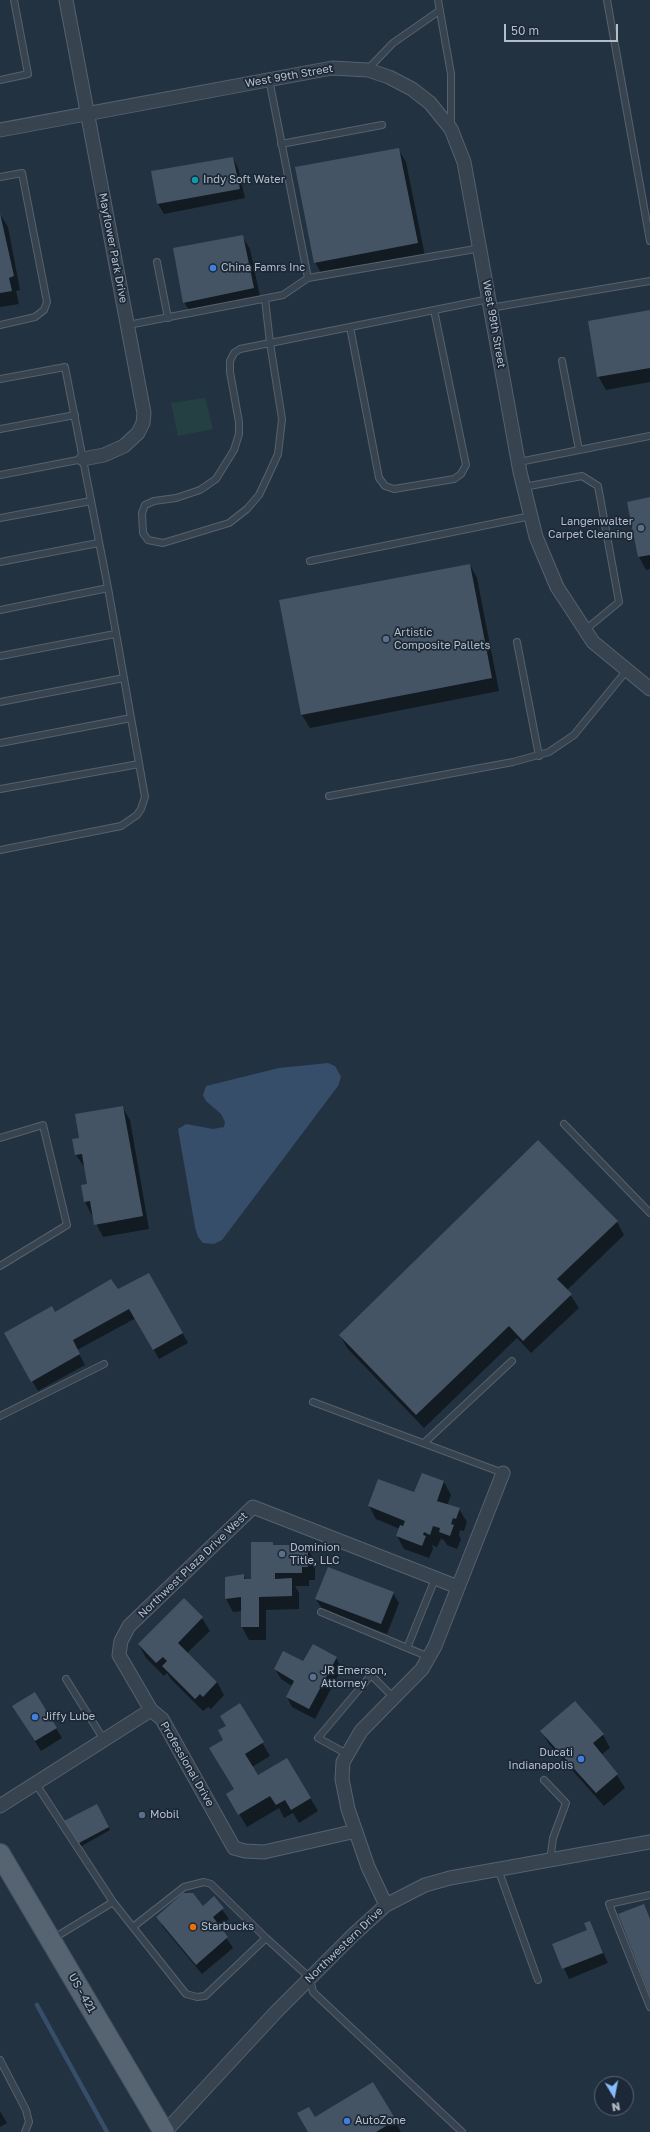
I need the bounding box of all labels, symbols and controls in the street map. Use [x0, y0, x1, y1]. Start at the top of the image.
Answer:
scale bar [506, 16, 620, 42]
text: 50 m [511, 23, 539, 38]
street label: West 99th Street [244, 62, 334, 90]
place label: Indy Soft Water [203, 173, 285, 187]
marker: Indy Soft Water [190, 175, 200, 185]
street label: Mayflower Park Drive [96, 192, 130, 304]
place label: China Famrs Inc [221, 261, 305, 275]
marker: China Famrs Inc [208, 263, 218, 273]
street label: West 99th Street [480, 279, 508, 369]
place label: Langenwalter Carpet Cleaning [548, 515, 633, 541]
marker: Langenwalter Carpet Cleaning [636, 523, 646, 533]
place label: Artistic Composite Pallets [394, 626, 490, 652]
marker: Artistic Composite Pallets [381, 634, 391, 644]
street label: Northwest Plaza Drive West [136, 1509, 250, 1621]
place label: Dominion Title, LLC [290, 1541, 340, 1567]
marker: Dominion Title, LLC [277, 1549, 287, 1559]
place label: JR Emerson, Attorney [321, 1664, 387, 1690]
marker: JR Emerson, Attorney [308, 1672, 318, 1682]
place label: Jiffy Lube [43, 1710, 95, 1724]
marker: Jiffy Lube [30, 1712, 40, 1722]
street label: Professional Drive [157, 1719, 217, 1809]
place label: Ducati Indianapolis [508, 1746, 573, 1772]
marker: Ducati Indianapolis [576, 1754, 586, 1764]
place label: Mobil [150, 1808, 179, 1822]
marker: Mobil [137, 1810, 147, 1820]
street label: Northwestern Drive [302, 1904, 386, 1986]
place label: Starbucks [201, 1920, 254, 1934]
marker: Starbucks [188, 1922, 198, 1932]
street label: US - 421 [65, 1971, 99, 2015]
north arrow [594, 2076, 634, 2116]
text: N [611, 2100, 621, 2114]
place label: AutoZone [355, 2114, 406, 2128]
marker: AutoZone [342, 2116, 352, 2126]

